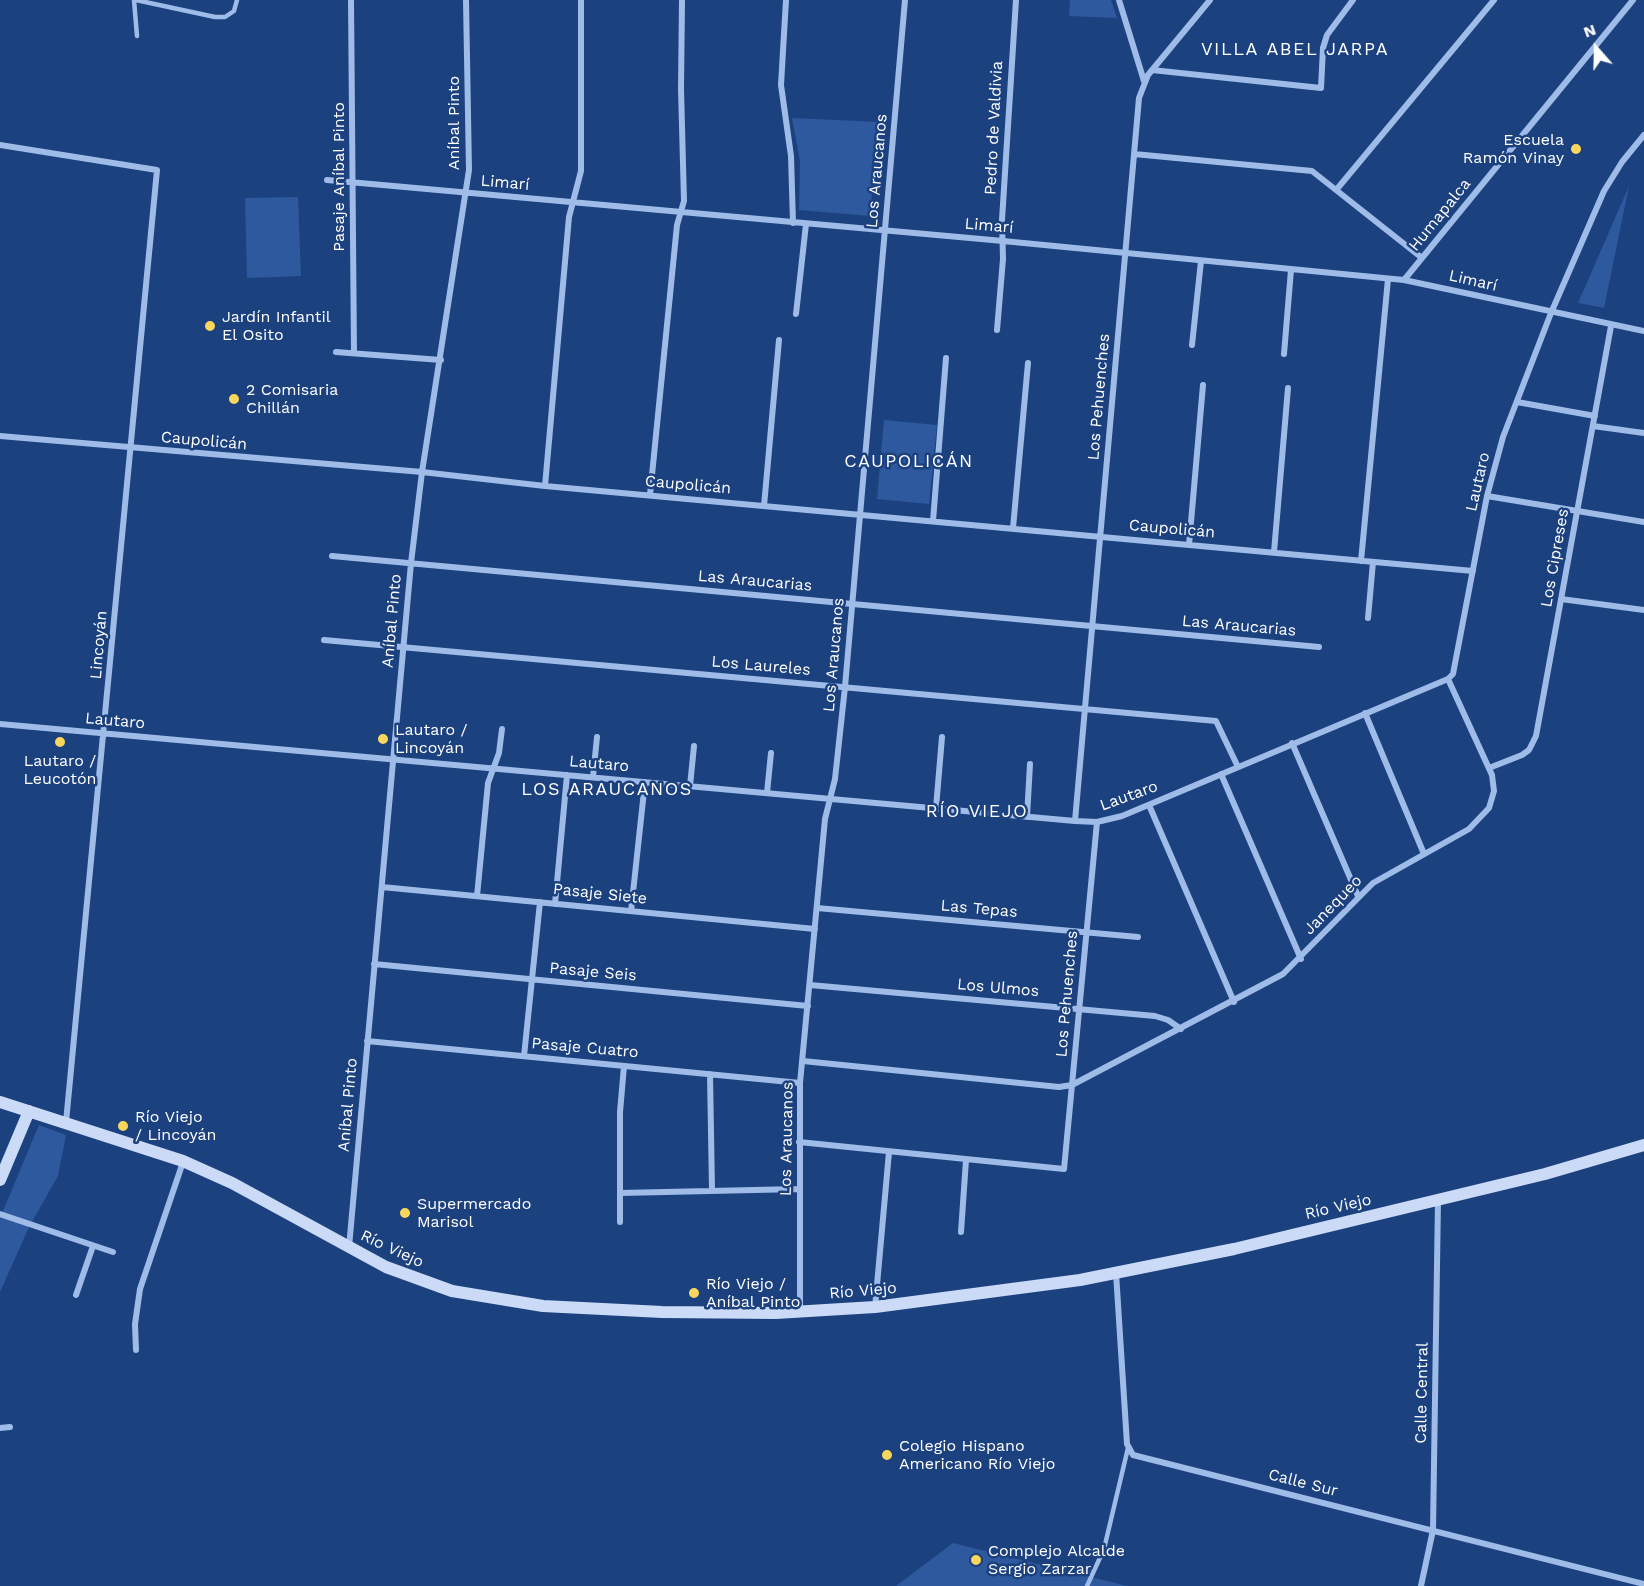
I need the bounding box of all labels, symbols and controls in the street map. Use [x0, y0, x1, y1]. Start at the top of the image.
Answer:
north arrow [1566, 18, 1626, 78]
text: N [1581, 20, 1598, 42]
district label: VILLA ABEL JARPA [1201, 39, 1389, 61]
street label: Pedro de Valdivia [981, 60, 1007, 196]
street label: Aníbal Pinto [444, 76, 464, 170]
street label: Pasaje Aníbal Pinto [329, 102, 349, 252]
street label: Los Araucanos [862, 113, 892, 229]
place label: Escuela Ramón Vinay [1463, 130, 1564, 168]
marker: Escuela Ramón Vinay [1569, 142, 1583, 156]
street label: Limarí [480, 171, 530, 195]
street label: Humapalca [1405, 175, 1475, 255]
street label: Limarí [964, 214, 1014, 238]
street label: Limarí [1447, 266, 1499, 296]
place label: Jardín Infantil El Osito [222, 307, 331, 345]
marker: Jardín Infantil El Osito [203, 319, 217, 333]
street label: Los Pehuenches [1084, 333, 1114, 461]
place label: 2 Comisaria Chillán [246, 380, 338, 418]
marker: 2 Comisaria Chillán [227, 392, 241, 406]
street label: Caupolicán [160, 428, 248, 454]
district label: CAUPOLICÁN [844, 451, 974, 473]
street label: Lautaro [1462, 451, 1494, 513]
street label: Caupolicán [644, 472, 732, 498]
street label: Los Cipreses [1537, 507, 1573, 609]
street label: Caupolicán [1128, 516, 1216, 542]
street label: Las Araucarias [697, 566, 813, 596]
street label: Aníbal Pinto [378, 573, 406, 669]
street label: Los Araucanos [819, 597, 849, 713]
street label: Lincoyán [86, 610, 112, 680]
street label: Las Araucarias [1181, 611, 1297, 641]
street label: Los Laureles [711, 652, 811, 680]
street label: Lautaro [84, 709, 146, 733]
place label: Lautaro / Lincoyán [395, 720, 468, 758]
marker: Lautaro / Lincoyán [376, 732, 390, 746]
marker: Lautaro / Leucotón [53, 735, 67, 749]
place label: Lautaro / Leucotón [23, 751, 97, 789]
street label: Lautaro [568, 752, 630, 776]
street label: Lautaro [1097, 777, 1161, 815]
district label: LOS ARAUCANOS [521, 779, 693, 801]
district label: RÍO VIEJO [926, 801, 1028, 823]
street label: Janequeo [1300, 871, 1366, 939]
street label: Pasaje Siete [552, 880, 648, 908]
street label: Las Tepas [940, 896, 1018, 922]
street label: Los Pehuenches [1052, 930, 1082, 1058]
street label: Pasaje Seis [549, 959, 637, 985]
street label: Los Ulmos [956, 975, 1040, 1001]
street label: Pasaje Cuatro [531, 1034, 639, 1062]
street label: Aníbal Pinto [334, 1057, 362, 1153]
street label: Los Araucanos [776, 1082, 798, 1196]
place label: Río Viejo / Lincoyán [135, 1107, 217, 1145]
marker: Río Viejo / Lincoyán [116, 1119, 130, 1133]
street label: Río Viejo [1303, 1190, 1373, 1224]
place label: Supermercado Marisol [417, 1194, 531, 1232]
marker: Supermercado Marisol [398, 1206, 412, 1220]
street label: Río Viejo [357, 1226, 427, 1272]
place label: Río Viejo / Aníbal Pinto [706, 1274, 800, 1312]
street label: Río Viejo [828, 1278, 898, 1304]
marker: Río Viejo / Aníbal Pinto [687, 1286, 701, 1300]
street label: Calle Central [1412, 1342, 1432, 1444]
place label: Colegio Hispano Americano Río Viejo [899, 1436, 1055, 1474]
marker: Colegio Hispano Americano Río Viejo [880, 1448, 894, 1462]
street label: Calle Sur [1266, 1465, 1340, 1501]
place label: Complejo Alcalde Sergio Zarzar [988, 1541, 1125, 1579]
marker: Complejo Alcalde Sergio Zarzar [969, 1553, 983, 1567]

